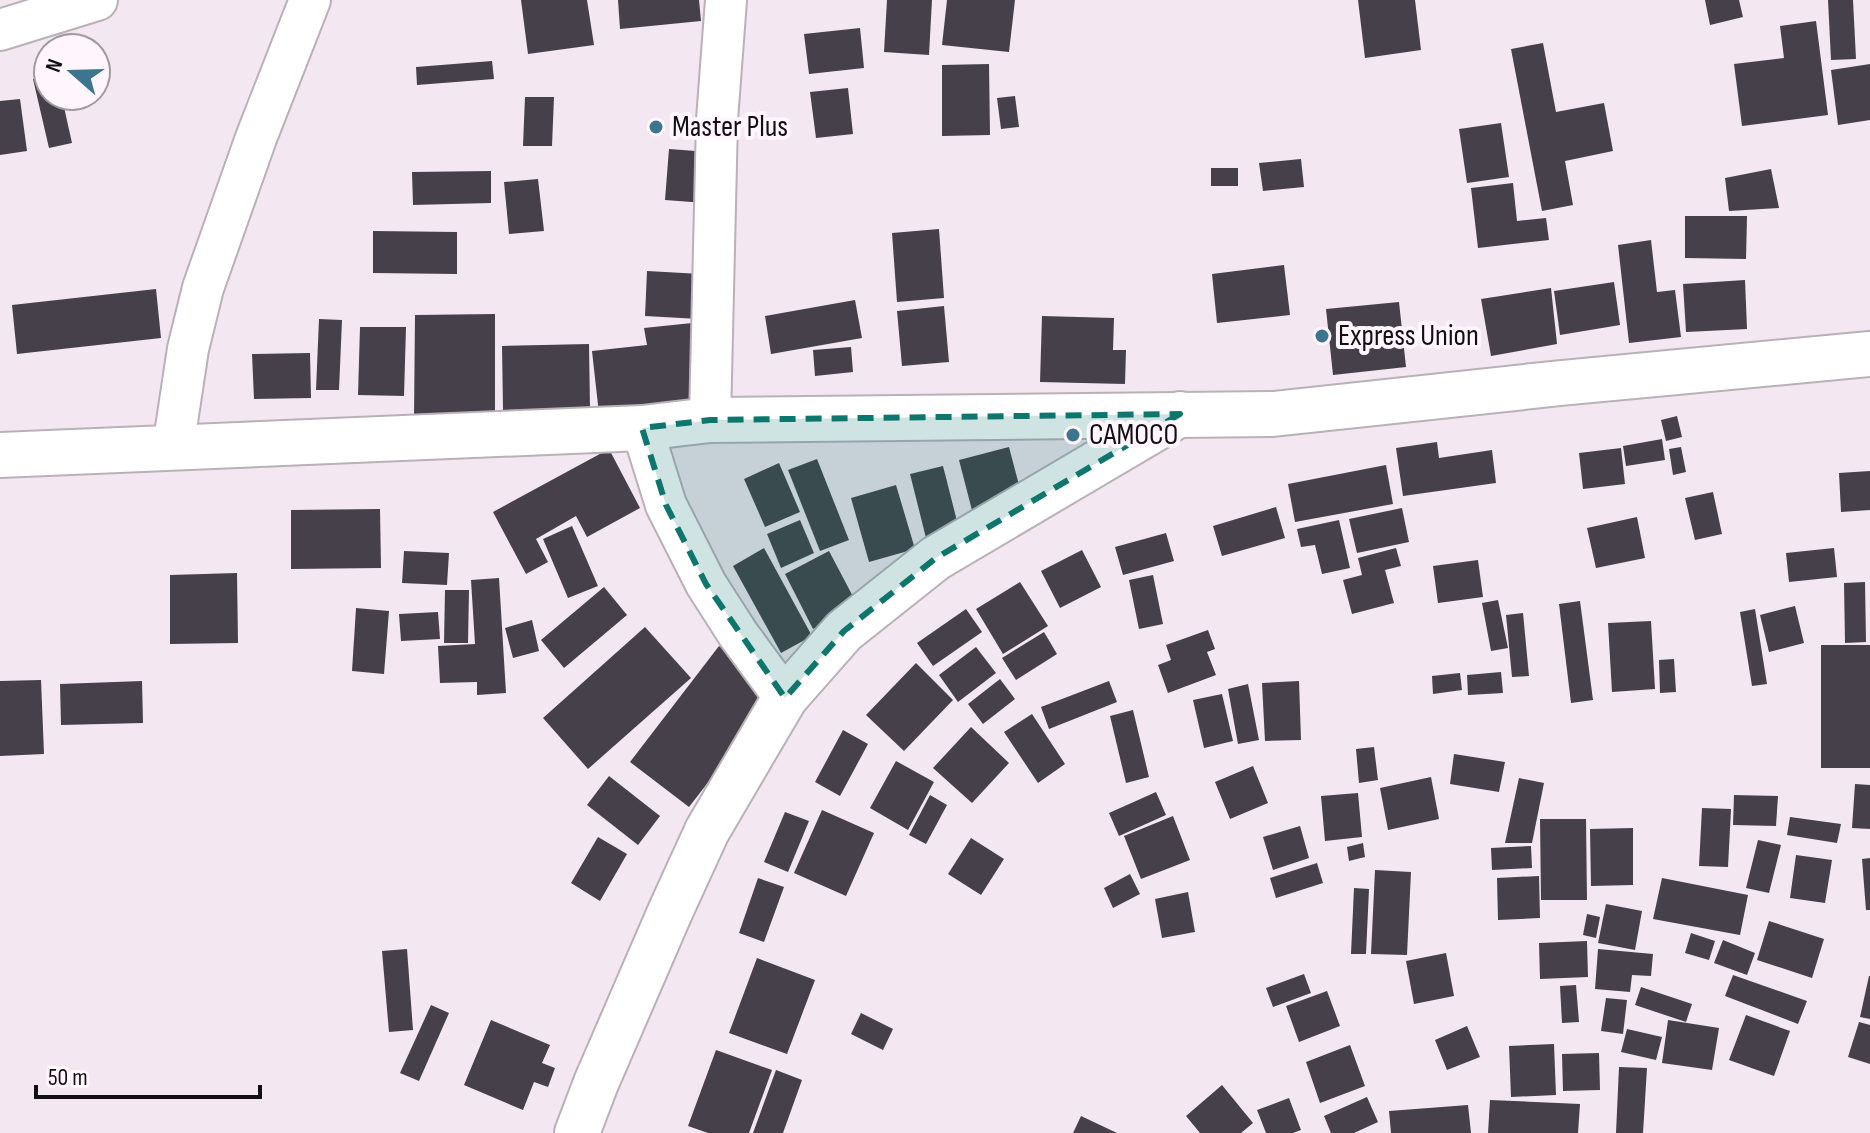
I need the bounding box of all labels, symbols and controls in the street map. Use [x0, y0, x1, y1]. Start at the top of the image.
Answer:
north arrow [32, 32, 112, 112]
text: N [40, 56, 69, 76]
place label: Master Plus [672, 109, 788, 145]
marker: Master Plus [647, 118, 665, 136]
place label: Express Union [1338, 318, 1479, 354]
marker: Express Union [1313, 327, 1331, 345]
place label: CAMOCO [1089, 417, 1178, 453]
marker: CAMOCO [1064, 426, 1082, 444]
scale bar [36, 1049, 260, 1099]
text: 50 m [48, 1063, 88, 1092]

